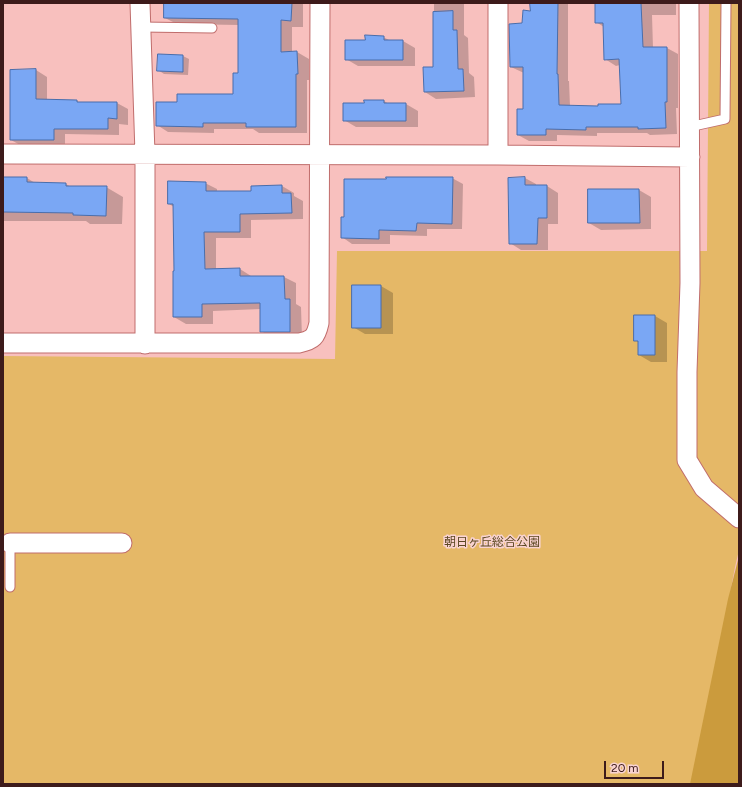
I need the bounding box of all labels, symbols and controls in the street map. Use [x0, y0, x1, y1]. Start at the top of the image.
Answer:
park label: 朝日ヶ丘総合公園 [444, 535, 540, 549]
scale bar [606, 753, 666, 779]
text: 20 m [611, 761, 639, 775]

